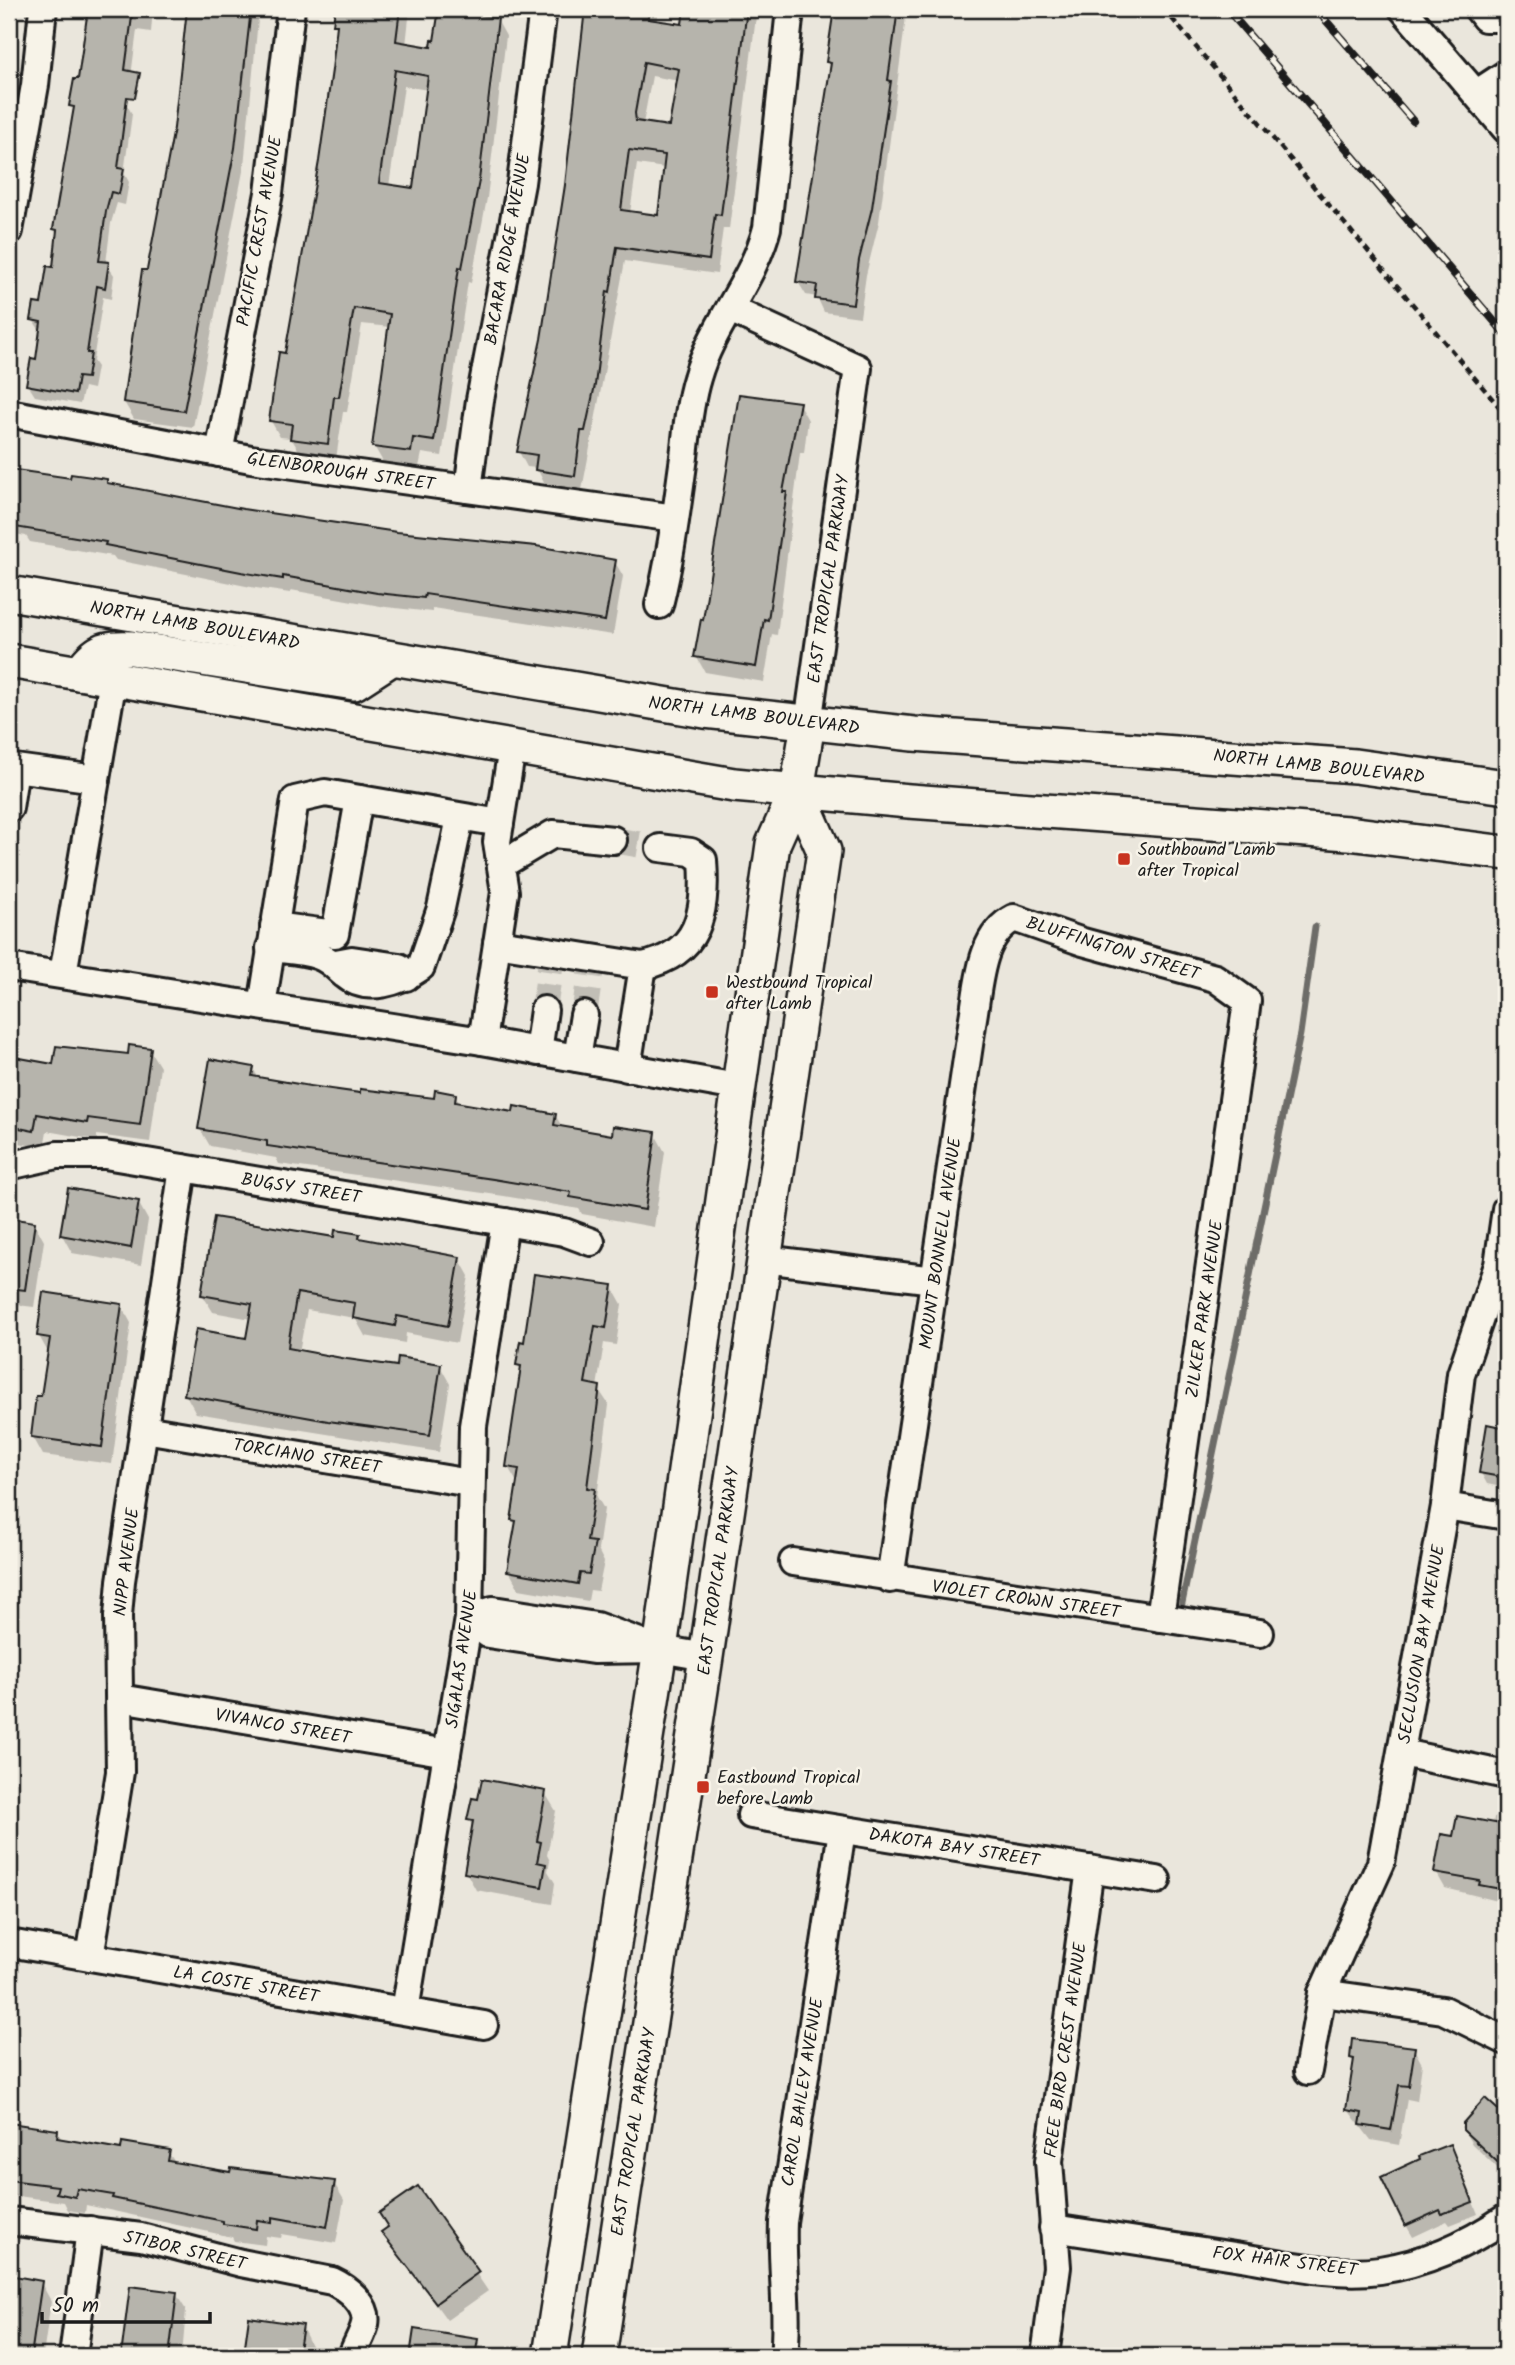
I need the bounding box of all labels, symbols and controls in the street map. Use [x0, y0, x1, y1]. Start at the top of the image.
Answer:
street label: PACIFIC CREST AVENUE [229, 133, 292, 329]
street label: BACARA RIDGE AVENUE [477, 151, 540, 347]
street label: GLENBOROUGH STREET [245, 445, 438, 500]
street label: EAST TROPICAL PARKWAY [800, 472, 859, 685]
street label: NORTH LAMB BOULEVARD [88, 594, 302, 659]
street label: NORTH LAMB BOULEVARD [647, 689, 861, 744]
street label: NORTH LAMB BOULEVARD [1212, 742, 1426, 793]
place label: Southbound Lamb after Tropical [1138, 836, 1276, 886]
marker: Southbound Lamb after Tropical [1116, 851, 1132, 867]
street label: BLUFFINGTON STREET [1022, 909, 1204, 990]
place label: Westbound Tropical after Lamb [726, 969, 873, 1019]
marker: Westbound Tropical after Lamb [704, 984, 720, 1000]
street label: MOUNT BONNELL AVENUE [912, 1135, 971, 1351]
street label: BUGSY STREET [239, 1166, 364, 1213]
street label: ZILKER PARK AVENUE [1179, 1218, 1232, 1400]
street label: TORCIANO STREET [231, 1431, 384, 1484]
street label: EAST TROPICAL PARKWAY [690, 1464, 749, 1677]
street label: NIPP AVENUE [106, 1506, 149, 1618]
street label: SECLUSION BAY AVENUE [1391, 1542, 1454, 1746]
street label: VIOLET CROWN STREET [930, 1573, 1123, 1628]
street label: SIGALAS AVENUE [438, 1588, 487, 1730]
street label: VIVANCO STREET [213, 1701, 354, 1754]
place label: Eastbound Tropical before Lamb [717, 1764, 861, 1814]
marker: Eastbound Tropical before Lamb [695, 1779, 711, 1795]
street label: DAKOTA BAY STREET [866, 1821, 1043, 1877]
street label: FREE BIRD CREST AVENUE [1037, 1940, 1096, 2160]
street label: LA COSTE STREET [171, 1958, 322, 2013]
street label: CAROL BAILEY AVENUE [774, 1995, 833, 2189]
street label: EAST TROPICAL PARKWAY [604, 2025, 665, 2238]
street label: STIBOR STREET [120, 2223, 250, 2280]
street label: FOX HAIR STREET [1211, 2239, 1360, 2286]
scale bar [42, 2281, 210, 2325]
text: 50 m [52, 2290, 99, 2323]

